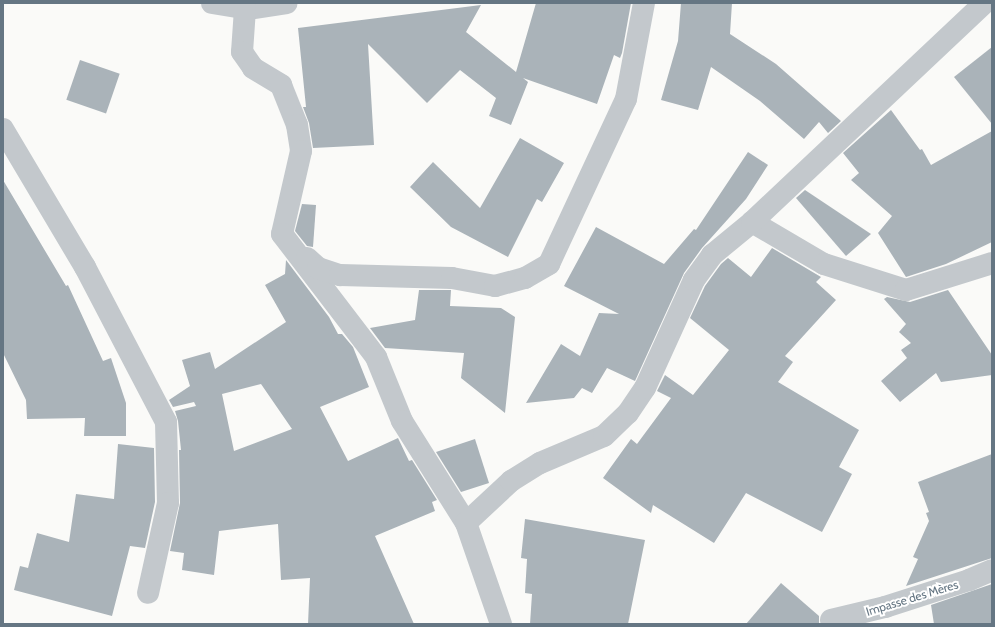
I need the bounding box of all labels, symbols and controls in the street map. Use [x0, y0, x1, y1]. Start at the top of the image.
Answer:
street label: Impasse des Mères [864, 577, 960, 619]

